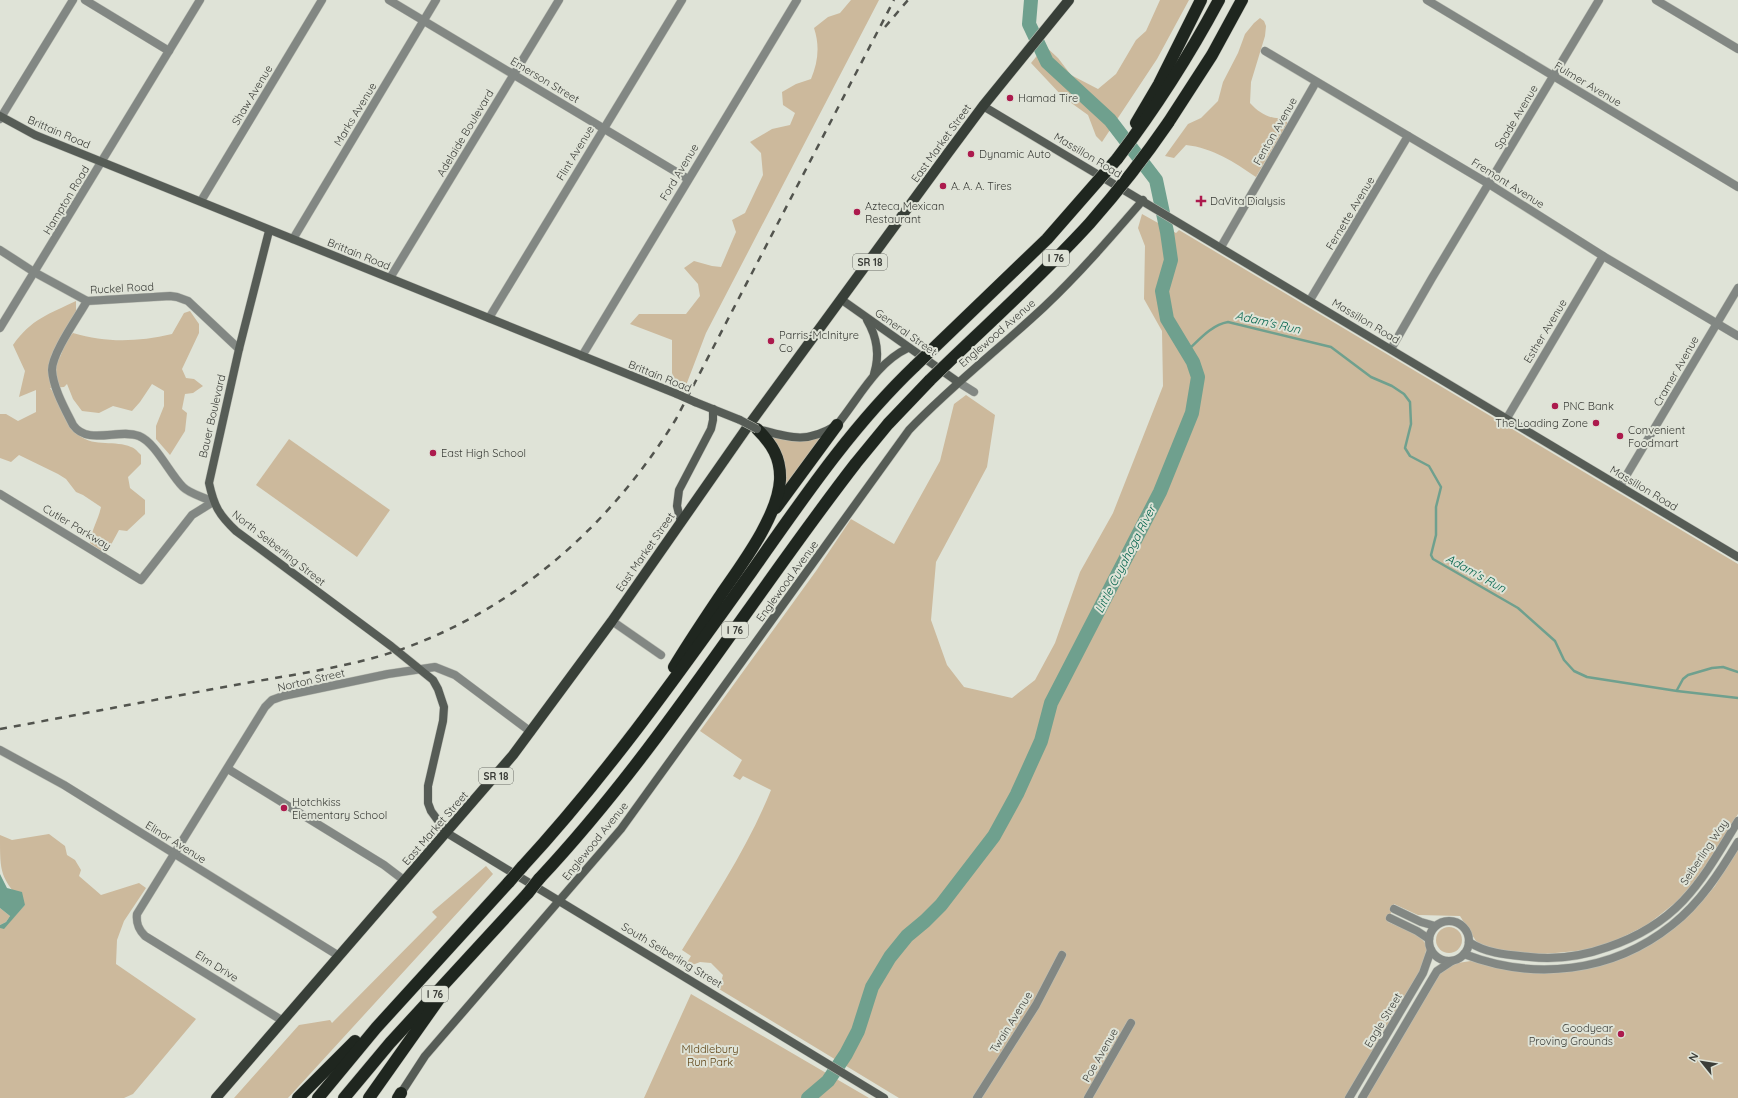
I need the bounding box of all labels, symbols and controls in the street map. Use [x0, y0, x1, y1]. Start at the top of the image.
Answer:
street label: Emerson Street [508, 54, 582, 106]
street label: Fulmer Avenue [1552, 58, 1624, 110]
street label: Shaw Avenue [229, 62, 275, 128]
street label: Marks Avenue [331, 80, 379, 148]
street label: Spade Avenue [1491, 82, 1541, 152]
street label: Adelaide Boulevard [433, 87, 497, 179]
place label: Hamad Tire [1018, 91, 1078, 105]
marker: Hamad Tire [1005, 93, 1015, 103]
street label: Fenton Avenue [1250, 95, 1300, 167]
street label: East Market Street [908, 101, 974, 185]
street label: Brittain Road [25, 112, 93, 152]
street label: Flint Avenue [553, 123, 597, 183]
street label: Massillon Road [1052, 129, 1124, 181]
street label: Ford Avenue [657, 141, 701, 203]
place label: Dynamic Auto [979, 147, 1051, 161]
marker: Dynamic Auto [966, 149, 976, 159]
street label: Fremont Avenue [1469, 155, 1547, 211]
street label: Hampton Road [40, 163, 92, 237]
street label: Fernette Avenue [1323, 174, 1377, 252]
place label: A. A. A. Tires [951, 179, 1012, 193]
marker: A. A. A. Tires [938, 181, 948, 191]
place label: DaVita Dialysis [1210, 194, 1285, 208]
marker: DaVita Dialysis [1195, 195, 1207, 207]
place label: Azteca Mexican Restaurant [865, 199, 944, 226]
marker: Azteca Mexican Restaurant [852, 207, 862, 217]
street label: Brittain Road [325, 235, 393, 273]
road number: I 76 [1043, 250, 1069, 266]
road number: SR 18 [853, 254, 887, 270]
street label: Ruckel Road [90, 279, 154, 297]
street label: Massillon Road [1330, 295, 1402, 347]
street label: Englewood Avenue [956, 296, 1038, 370]
street label: Esther Avenue [1520, 296, 1570, 366]
street label: General Street [872, 305, 940, 359]
water label: Adam's Run [1234, 307, 1303, 337]
place label: Parris-McInityre Co [779, 328, 859, 355]
street label: Cramer Avenue [1650, 333, 1702, 409]
marker: Parris-McInityre Co [766, 336, 776, 346]
street label: Brittain Road [626, 357, 694, 395]
street label: Bauer Boulevard [196, 373, 228, 459]
place label: PNC Bank [1563, 399, 1614, 413]
marker: PNC Bank [1550, 401, 1560, 411]
place label: The Loading Zone [1495, 416, 1588, 430]
marker: The Loading Zone [1591, 418, 1601, 428]
place label: Convenient Foodmart [1628, 423, 1685, 450]
marker: Convenient Foodmart [1615, 431, 1625, 441]
place label: East High School [441, 446, 526, 460]
marker: East High School [428, 448, 438, 458]
street label: Massillon Road [1608, 462, 1680, 514]
street label: Cutler Parkway [40, 501, 114, 553]
water label: Little Cuyahoga River [1091, 501, 1159, 615]
street label: North Seiberling Street [229, 507, 329, 589]
street label: East Market Street [612, 509, 678, 594]
street label: Englewood Avenue [753, 538, 821, 624]
water label: Adam's Run [1443, 550, 1509, 596]
road number: I 76 [722, 622, 748, 638]
street label: Norton Street [276, 665, 346, 695]
road number: SR 18 [479, 768, 513, 784]
street label: East Market Street [399, 788, 471, 868]
place label: Hotchkiss Elementary School [292, 795, 387, 822]
street label: Englewood Avenue [559, 799, 631, 883]
marker: Hotchkiss Elementary School [279, 803, 289, 813]
street label: Seiberling Way [1677, 816, 1731, 888]
street label: Elinor Avenue [143, 818, 209, 866]
street label: South Seiberling Street [619, 919, 725, 991]
street label: Elm Drive [193, 947, 241, 985]
road number: I 76 [422, 986, 448, 1002]
street label: Twain Avenue [987, 989, 1035, 1055]
street label: Eagle Street [1361, 990, 1405, 1050]
place label: Goodyear Proving Grounds [1529, 1021, 1614, 1048]
street label: Poe Avenue [1079, 1026, 1121, 1084]
marker: Goodyear Proving Grounds [1616, 1029, 1626, 1039]
park label: MIddlebury Run Park [681, 1042, 739, 1069]
north arrow [1682, 1042, 1722, 1082]
text: N [1685, 1050, 1701, 1064]

